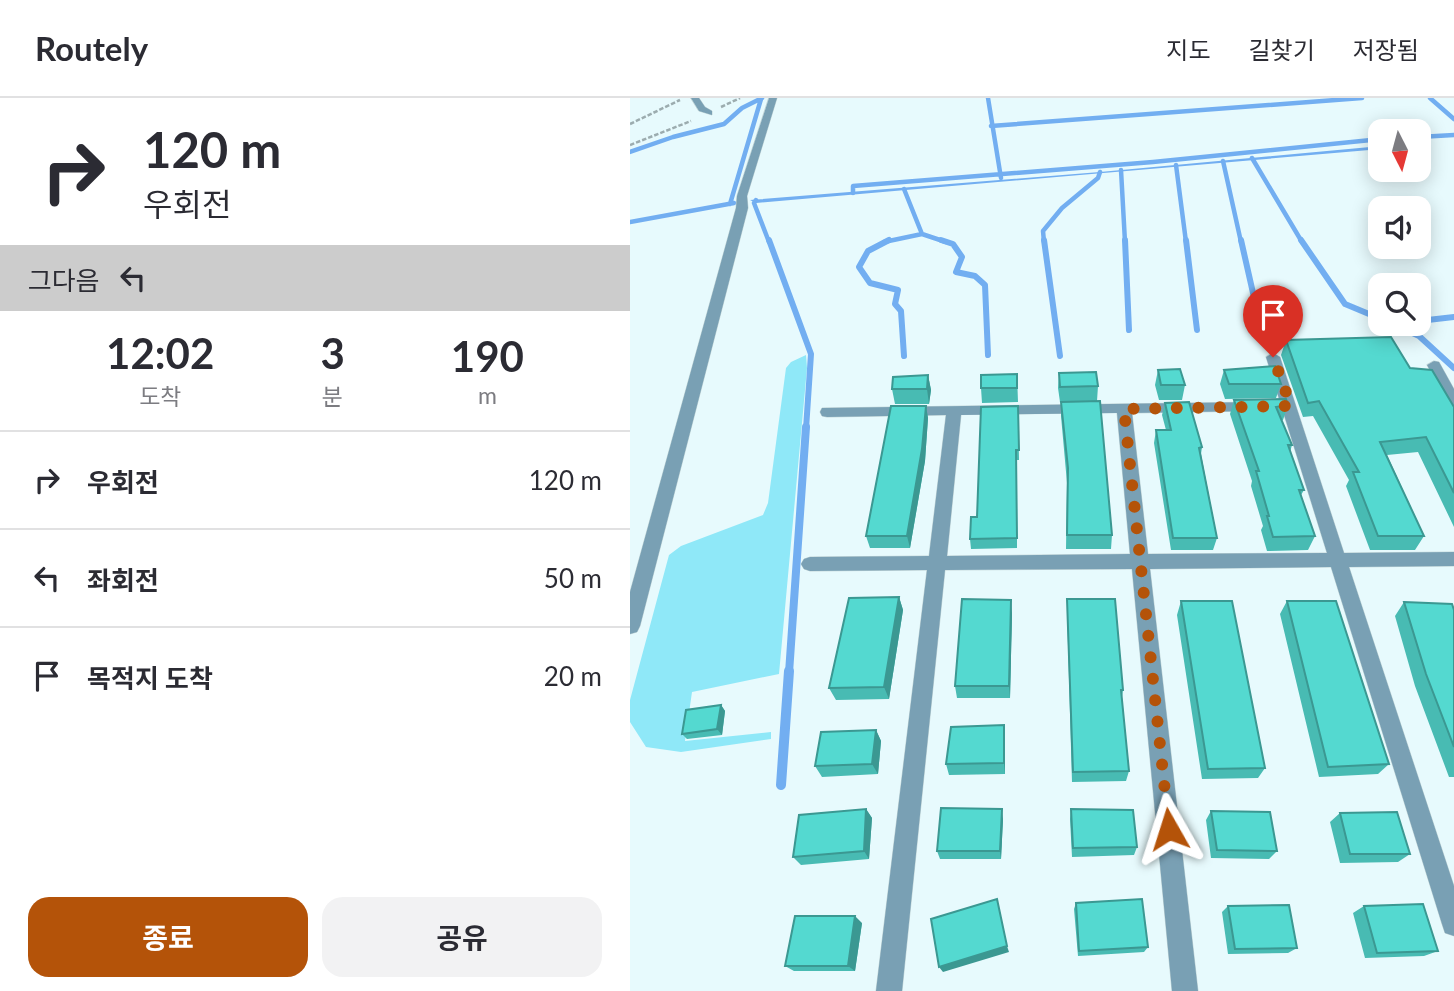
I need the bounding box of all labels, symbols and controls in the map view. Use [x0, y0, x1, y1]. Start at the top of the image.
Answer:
text: Routely [35, 28, 148, 68]
text: 지도 [1166, 35, 1211, 64]
text: 길찾기 [1249, 35, 1315, 64]
text: 저장됨 [1353, 35, 1419, 64]
north arrow [1368, 119, 1432, 182]
map controls [1368, 119, 1431, 336]
text: 120 m [143, 120, 281, 178]
icon: right [28, 126, 119, 217]
text: 우회전 [143, 184, 231, 223]
button: sound [1368, 196, 1431, 259]
icon: left [114, 259, 152, 297]
text: 그다음 [28, 264, 100, 296]
button: search [1368, 273, 1431, 336]
pin [1243, 285, 1303, 357]
icon: arrive [1254, 296, 1292, 334]
text: 12:02 [106, 328, 214, 378]
text: 3 [320, 328, 345, 378]
text: 190 [451, 331, 524, 381]
text: m [478, 381, 497, 409]
text: 도착 [139, 382, 181, 410]
text: 분 [322, 382, 343, 410]
icon: right [28, 461, 66, 499]
text: 120 m [529, 464, 602, 496]
text: 우회전 [87, 466, 159, 498]
icon: left [28, 559, 66, 597]
text: 50 m [544, 562, 602, 594]
text: 좌회전 [87, 564, 159, 596]
icon: arrive [28, 657, 66, 695]
text: 20 m [544, 660, 602, 692]
text: 목적지 도착 [87, 662, 213, 694]
position arrow [1132, 792, 1206, 866]
button: 종료 [28, 897, 308, 977]
button: 공유 [322, 897, 602, 977]

